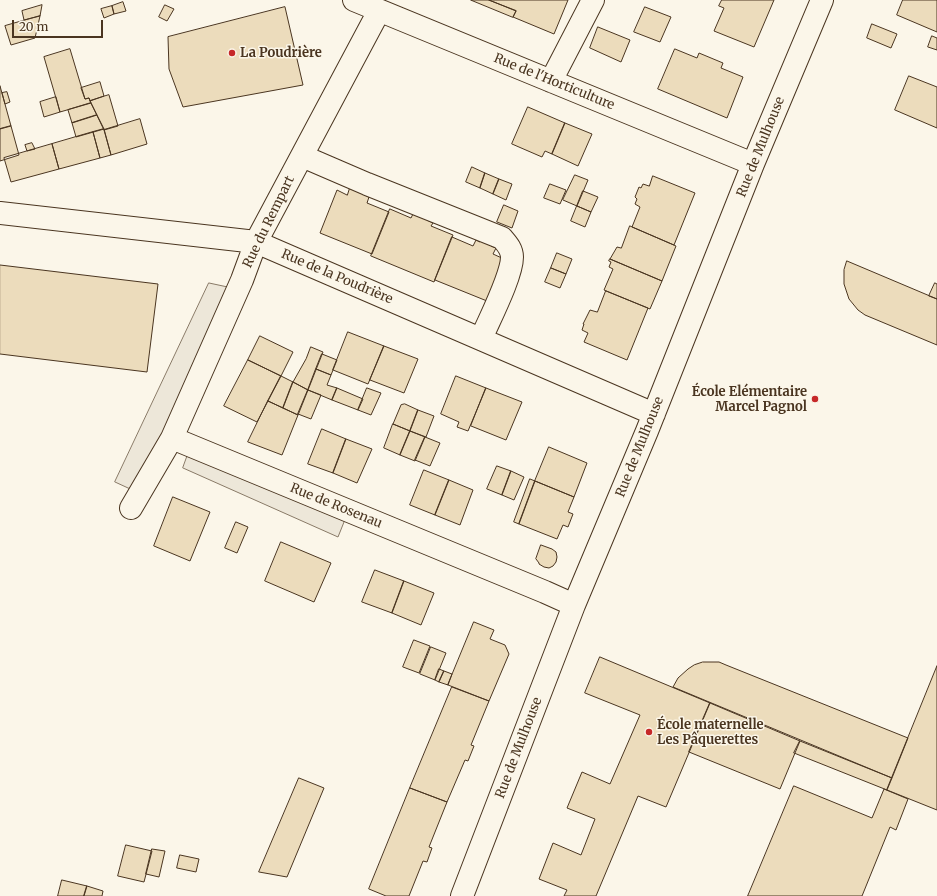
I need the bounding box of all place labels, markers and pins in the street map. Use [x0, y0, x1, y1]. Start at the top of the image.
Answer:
place label: La Poudrière [240, 45, 322, 61]
marker: La Poudrière [227, 48, 237, 58]
place label: École Elémentaire Marcel Pagnol [692, 384, 807, 415]
marker: École Elémentaire Marcel Pagnol [810, 394, 820, 404]
place label: École maternelle Les Pâquerettes [657, 717, 764, 748]
marker: École maternelle Les Pâquerettes [644, 727, 654, 737]

